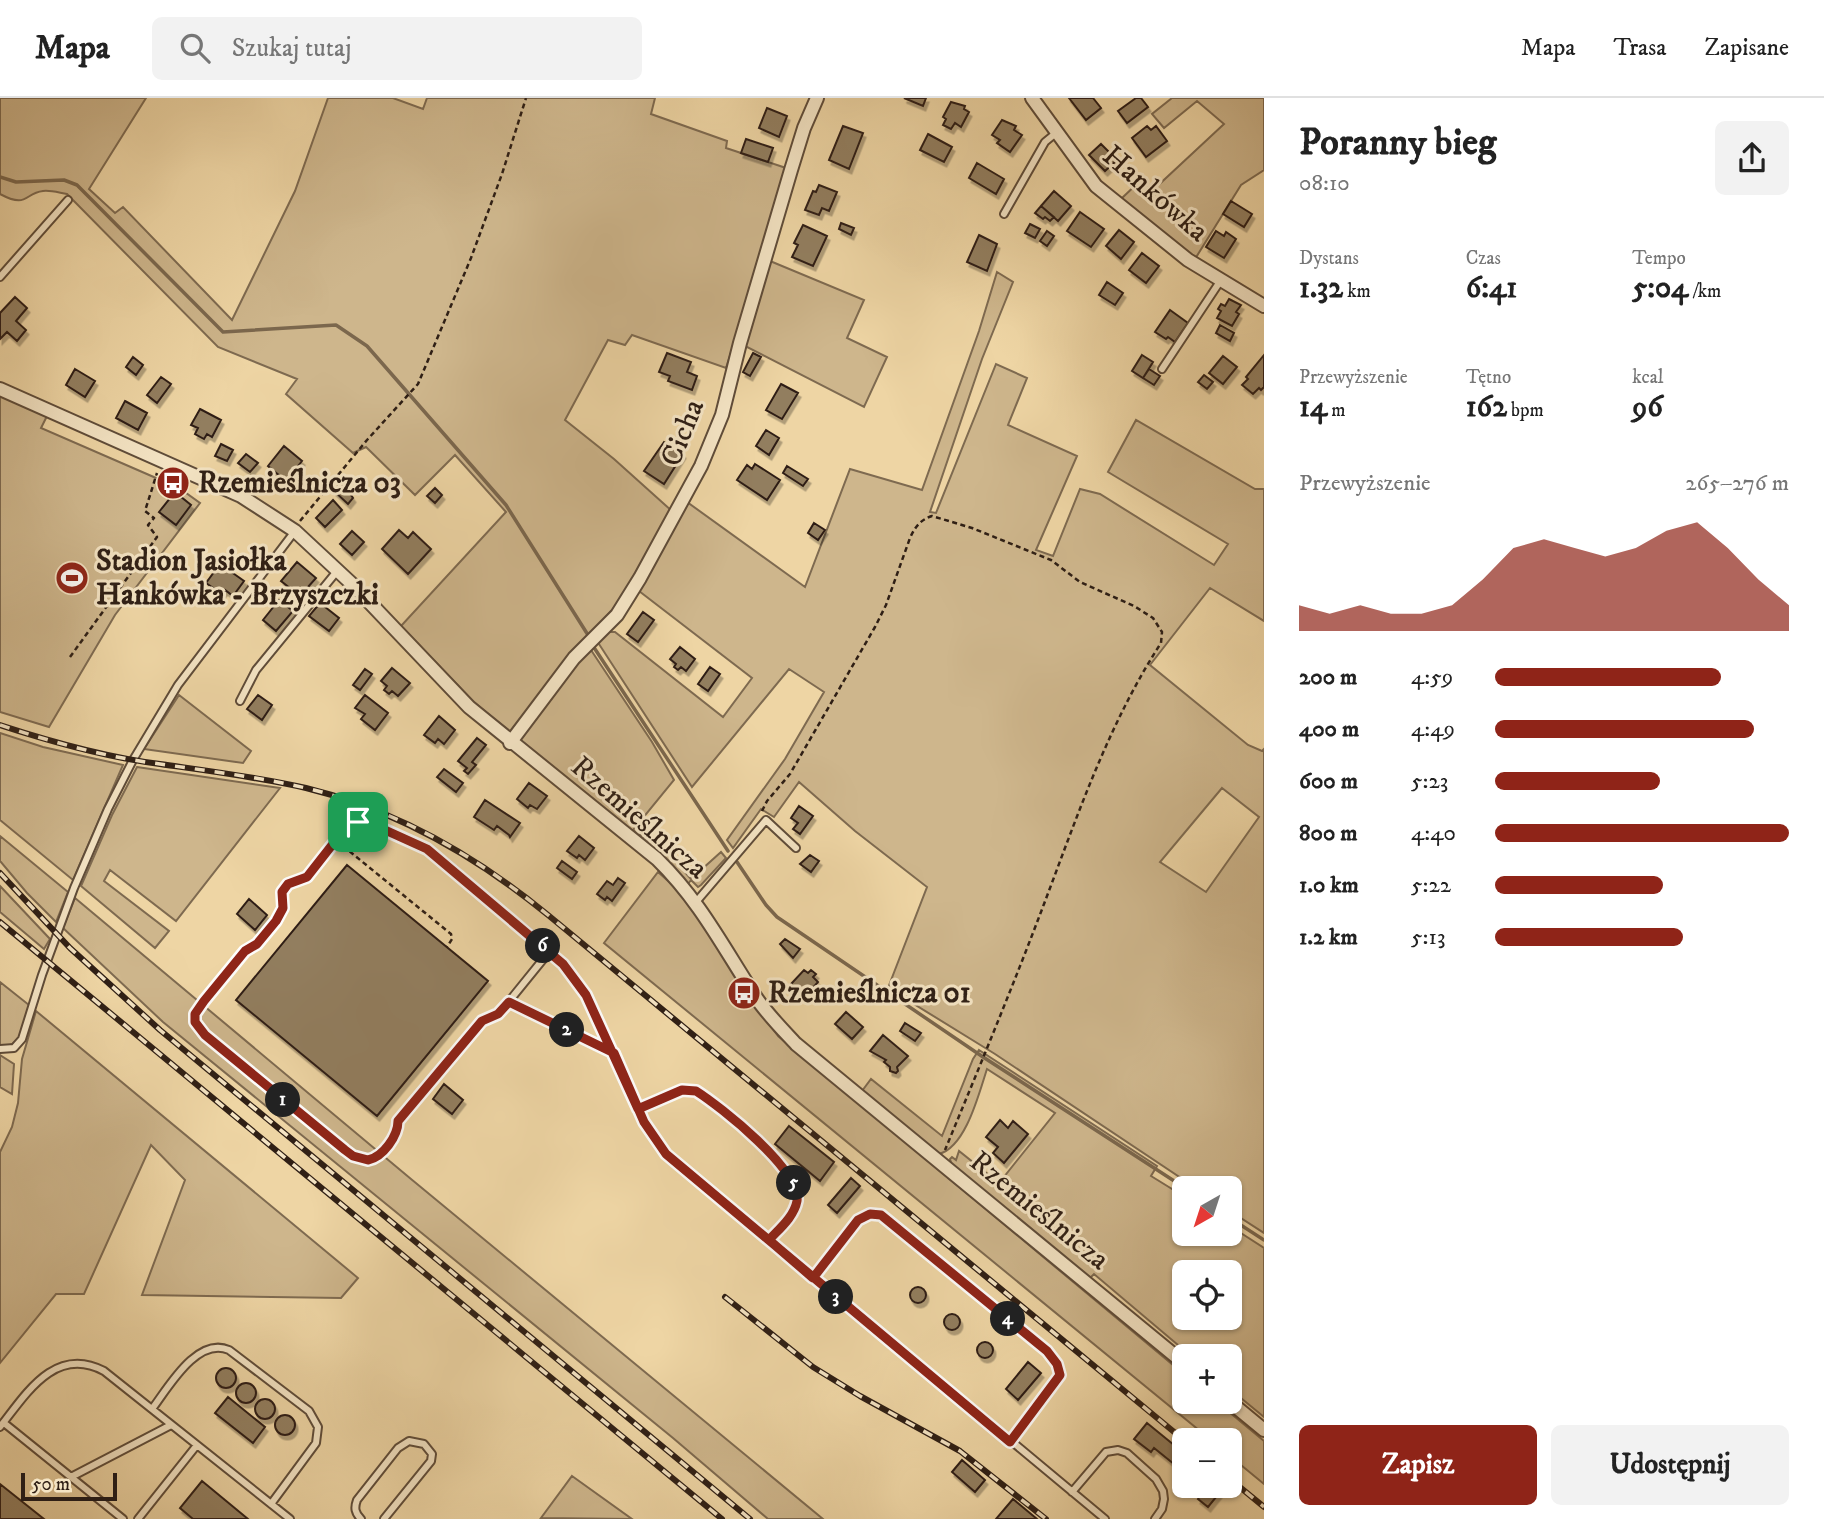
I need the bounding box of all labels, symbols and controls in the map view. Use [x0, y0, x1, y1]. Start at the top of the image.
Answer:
search box [152, 17, 642, 80]
text: Mapa [35, 28, 110, 69]
icon: search [176, 29, 214, 67]
text: Szukaj tutaj [232, 32, 351, 65]
text: Mapa [1521, 33, 1575, 63]
text: Trasa [1613, 33, 1667, 63]
text: Zapisane [1705, 33, 1789, 63]
text: Poranny bieg [1299, 119, 1496, 167]
button: share [1715, 121, 1789, 195]
street label: Hankówka [1094, 138, 1216, 250]
text: 08:10 [1299, 169, 1350, 198]
text: Dystans [1299, 247, 1359, 270]
text: Czas [1466, 247, 1501, 270]
text: Tempo [1632, 247, 1686, 270]
text: 1.32 [1299, 270, 1343, 307]
text: 6:41 [1466, 270, 1517, 307]
text: 5:04 [1632, 270, 1688, 307]
text: km [1343, 280, 1371, 303]
text: /km [1688, 280, 1721, 303]
text: Przewyższenie [1299, 366, 1408, 389]
text: Tętno [1466, 366, 1511, 389]
text: kcal [1632, 366, 1664, 389]
text: 14 [1299, 389, 1327, 426]
text: 162 [1466, 389, 1507, 426]
text: 96 [1632, 389, 1663, 426]
street label: Cicha [653, 394, 713, 472]
text: m [1327, 399, 1346, 422]
text: bpm [1507, 399, 1544, 422]
bus stop icon: Rzemieślnicza 03 [154, 464, 192, 502]
place label: Rzemieślnicza 03 [198, 465, 401, 502]
text: Przewyższenie [1299, 469, 1431, 498]
text: 265–276 m [1685, 469, 1789, 498]
place label: Stadion Jasiołka Hankówka - Brzyszczki [96, 543, 379, 614]
sports icon: Stadion Jasiołka Hankówka - Brzyszczki [53, 559, 91, 597]
text: 200 m [1299, 663, 1357, 692]
text: 4:59 [1411, 663, 1453, 692]
text: 400 m [1299, 715, 1359, 744]
text: 4:49 [1411, 715, 1455, 744]
street label: Rzemieślnicza [563, 749, 715, 888]
text: 600 m [1299, 767, 1358, 796]
text: 5:23 [1411, 767, 1448, 796]
pin [328, 792, 388, 852]
icon: arrive [339, 803, 377, 841]
text: 800 m [1299, 819, 1357, 848]
text: 4:40 [1411, 819, 1456, 848]
text: 1.0 km [1299, 871, 1359, 900]
text: 5:22 [1411, 871, 1451, 900]
text: 1.2 km [1299, 923, 1358, 952]
text: 5:13 [1411, 923, 1445, 952]
pin: 6 [526, 928, 560, 964]
text: 6 [538, 934, 547, 957]
bus stop icon: Rzemieślnicza 01 [725, 974, 763, 1012]
place label: Rzemieślnicza 01 [768, 975, 971, 1012]
pin: 2 [550, 1012, 584, 1048]
text: 2 [562, 1018, 571, 1041]
pin: 1 [266, 1082, 300, 1118]
text: 1 [279, 1088, 286, 1111]
street label: Rzemieślnicza [962, 1143, 1117, 1279]
pin: 5 [776, 1166, 812, 1200]
text: 5 [789, 1171, 798, 1194]
north arrow [1172, 1176, 1242, 1246]
map controls [1172, 1176, 1242, 1498]
button: locate [1172, 1260, 1242, 1330]
pin: 3 [818, 1280, 854, 1314]
text: 3 [832, 1285, 839, 1308]
pin: 4 [990, 1302, 1026, 1336]
text: 4 [1002, 1307, 1013, 1330]
button: + [1172, 1344, 1242, 1414]
button: Zapisz [1299, 1425, 1537, 1505]
button: Udostępnij [1551, 1425, 1789, 1505]
button: − [1172, 1428, 1242, 1498]
scale bar [21, 1470, 117, 1502]
text: 50 m [32, 1473, 70, 1496]

